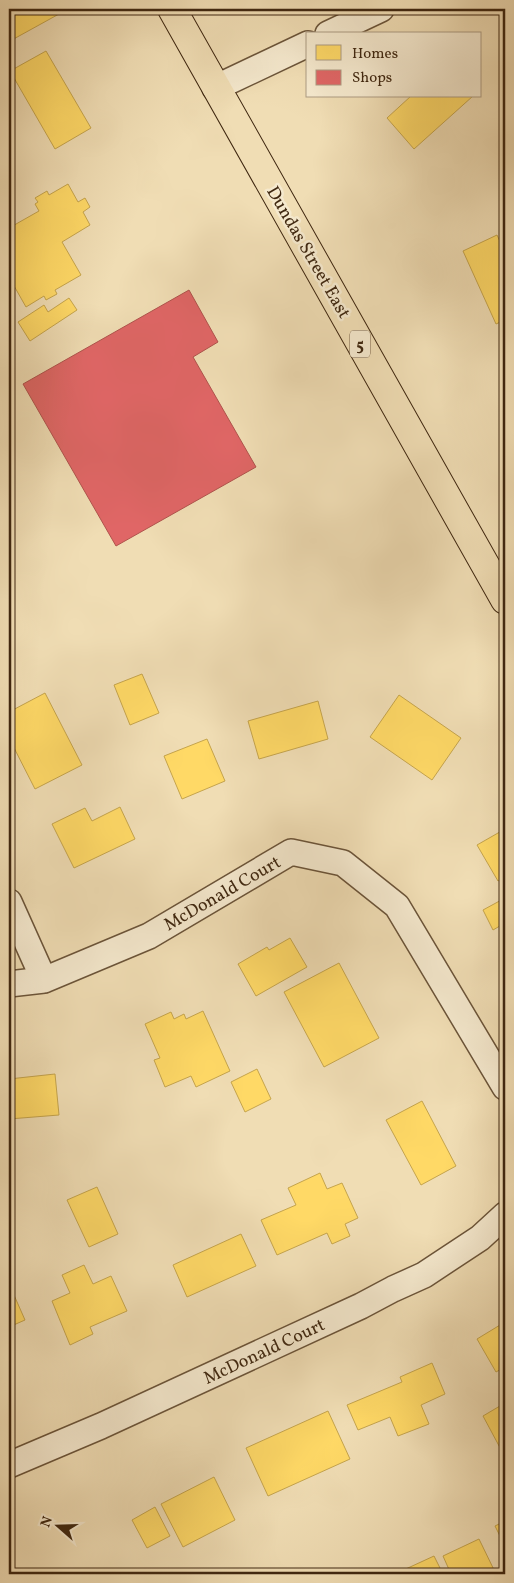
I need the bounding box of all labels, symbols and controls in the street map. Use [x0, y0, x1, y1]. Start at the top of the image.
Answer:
legend [306, 32, 482, 98]
text: Homes [352, 44, 398, 65]
text: Shops [352, 68, 392, 89]
street label: Dundas Street East [260, 182, 356, 324]
road number: 5 [350, 330, 370, 358]
street label: McDonald Court [160, 851, 286, 938]
street label: McDonald Court [200, 1313, 329, 1391]
north arrow [32, 1500, 82, 1550]
text: N [37, 1514, 58, 1530]

